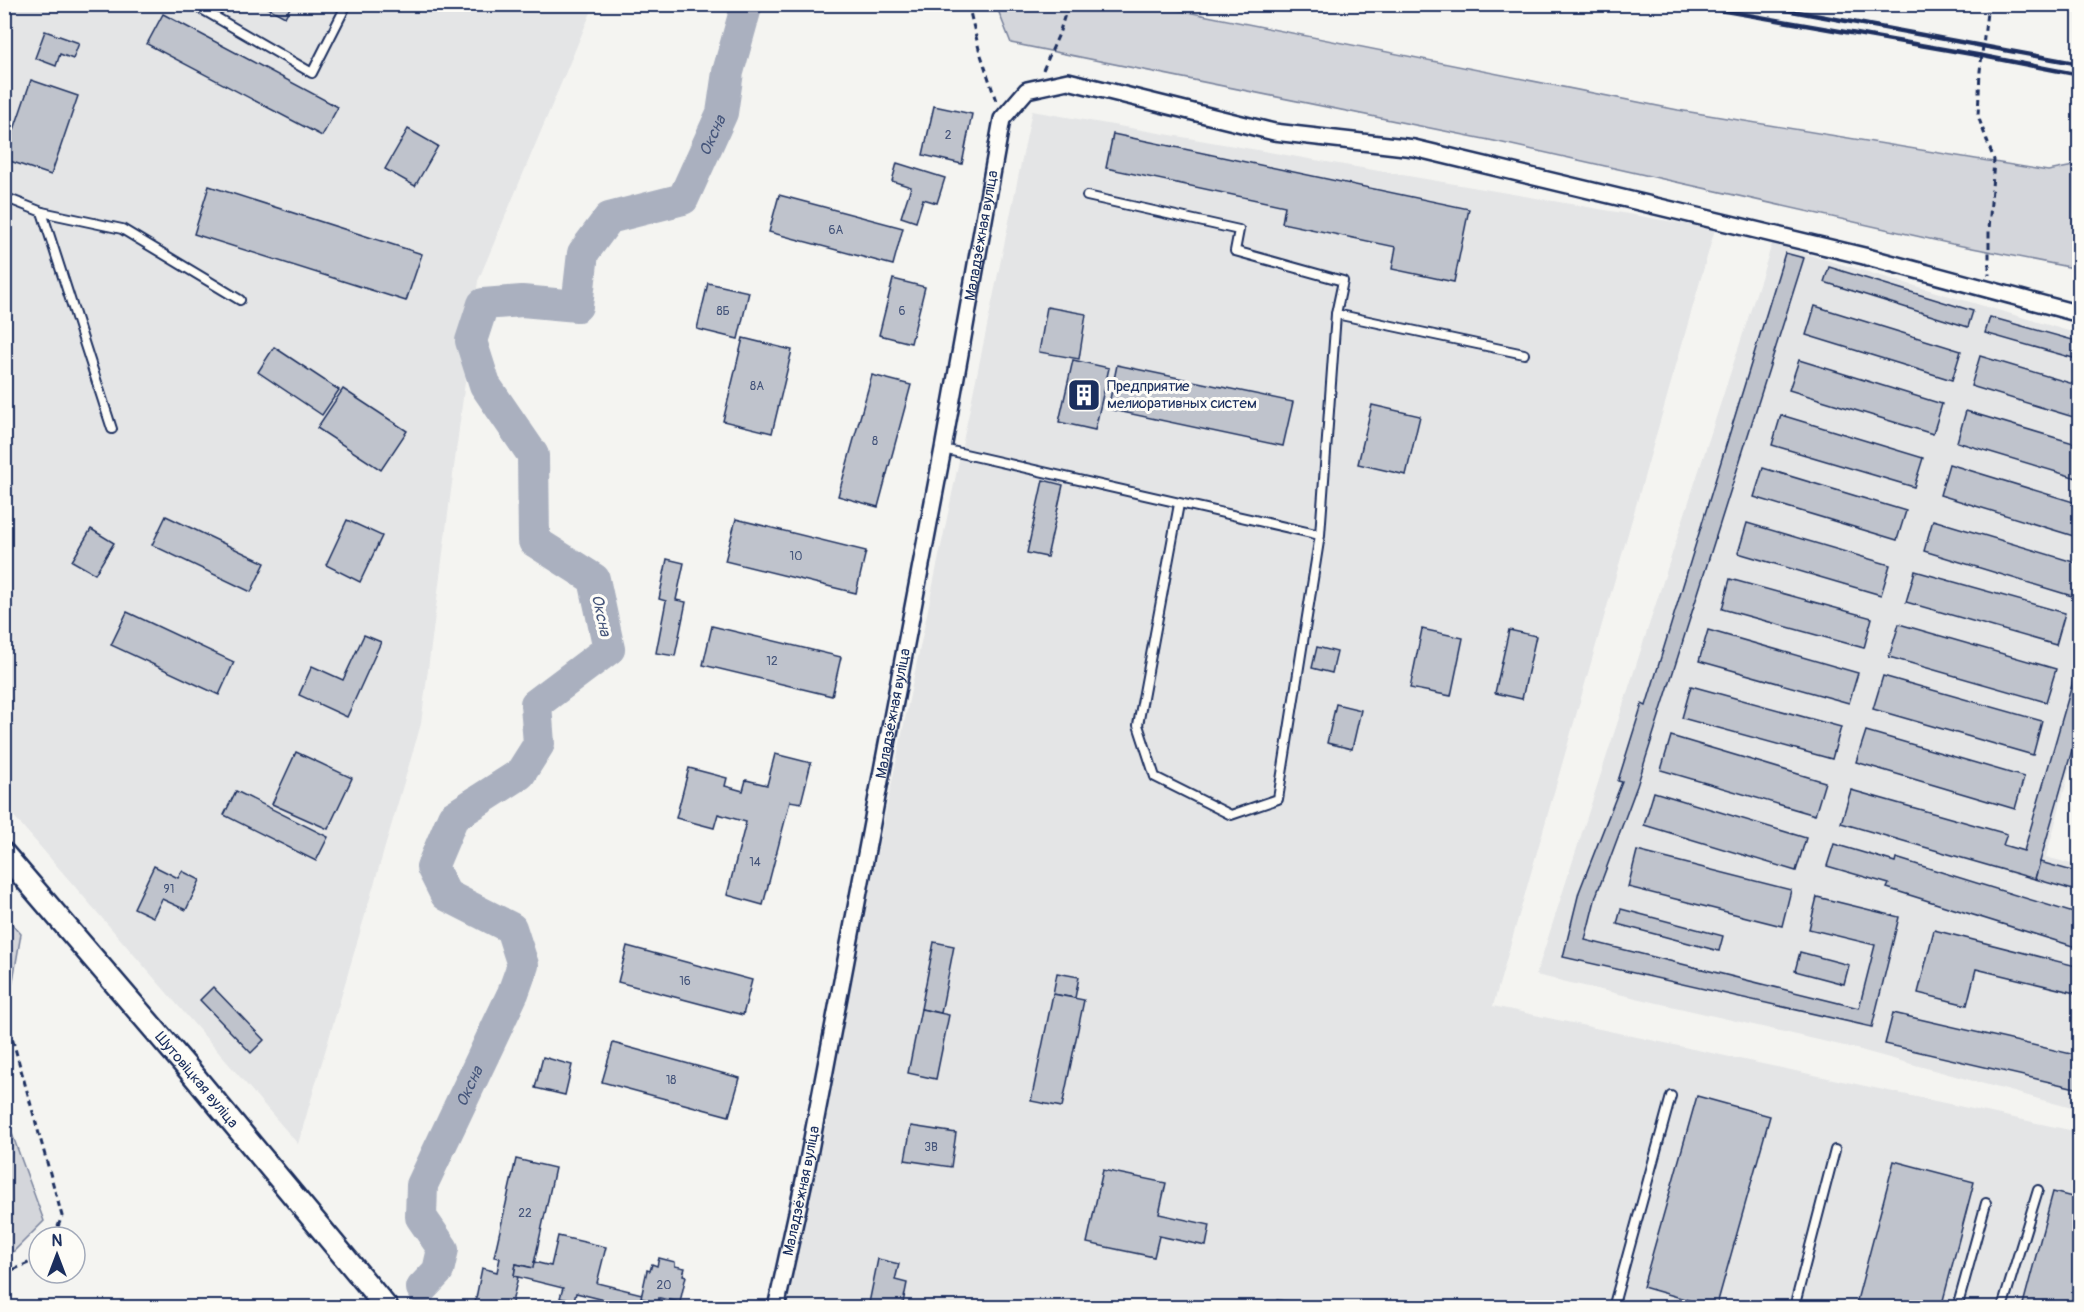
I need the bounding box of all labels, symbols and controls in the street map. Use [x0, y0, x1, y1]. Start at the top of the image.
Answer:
water label: Оксна [695, 111, 731, 159]
house number: 2 [945, 128, 952, 143]
street label: Маладзёжная вуліца [961, 169, 1003, 302]
house number: 6А [829, 223, 844, 238]
house number: 8Б [716, 304, 730, 319]
house number: 6 [899, 304, 906, 319]
building icon: Предприятие мелиоративных систем [1066, 377, 1102, 413]
place label: Предприятие мелиоративных систем [1107, 377, 1257, 413]
house number: 8А [750, 379, 764, 394]
house number: 8 [872, 434, 878, 449]
house number: 10 [790, 549, 802, 564]
water label: Оксна [587, 593, 615, 639]
street label: Маладзёжная вуліца [872, 647, 915, 780]
house number: 12 [766, 654, 778, 669]
house number: 14 [749, 855, 761, 870]
house number: 91 [164, 882, 174, 897]
house number: 16 [679, 974, 691, 989]
street label: Шутовіцкая вуліца [151, 1028, 242, 1132]
water label: Оксна [452, 1062, 488, 1110]
house number: 18 [666, 1073, 676, 1088]
street label: Маладзёжная вуліца [779, 1124, 824, 1258]
house number: 3В [924, 1140, 938, 1155]
house number: 22 [518, 1206, 532, 1221]
north arrow [27, 1225, 87, 1285]
text: N [52, 1231, 63, 1251]
house number: 20 [657, 1278, 671, 1293]

